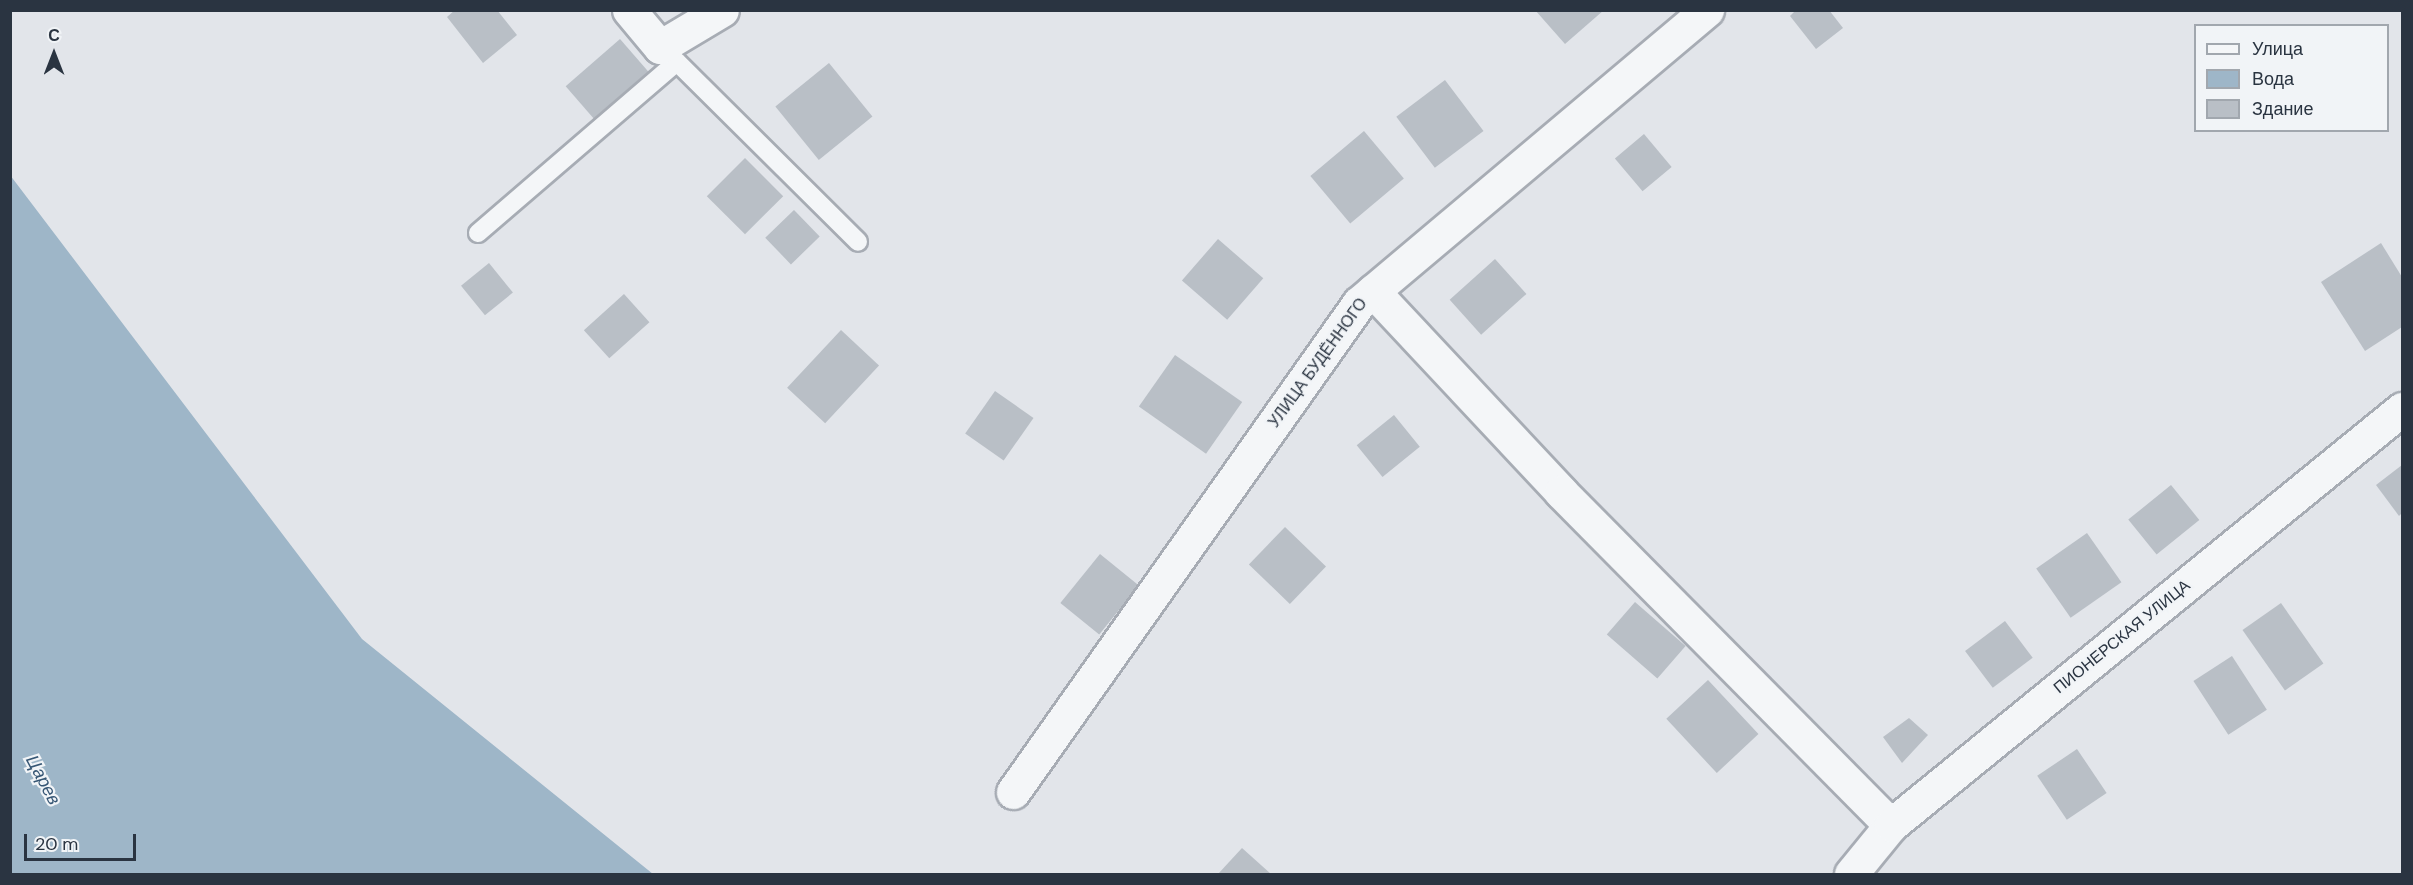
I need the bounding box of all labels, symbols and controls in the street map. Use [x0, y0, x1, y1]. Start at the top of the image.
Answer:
north arrow [24, 24, 84, 84]
legend [2194, 24, 2389, 132]
text: С [48, 25, 60, 46]
text: Улица [2252, 37, 2303, 61]
text: Вода [2252, 67, 2294, 91]
text: Здание [2252, 97, 2313, 121]
street label: УЛИЦА БУДЁННОГО [1265, 295, 1371, 431]
street label: ПИОНЕРСКАЯ УЛИЦА [2050, 576, 2194, 698]
water label: Царев [21, 751, 65, 809]
scale bar [27, 822, 140, 860]
text: 20 m [35, 832, 78, 856]

